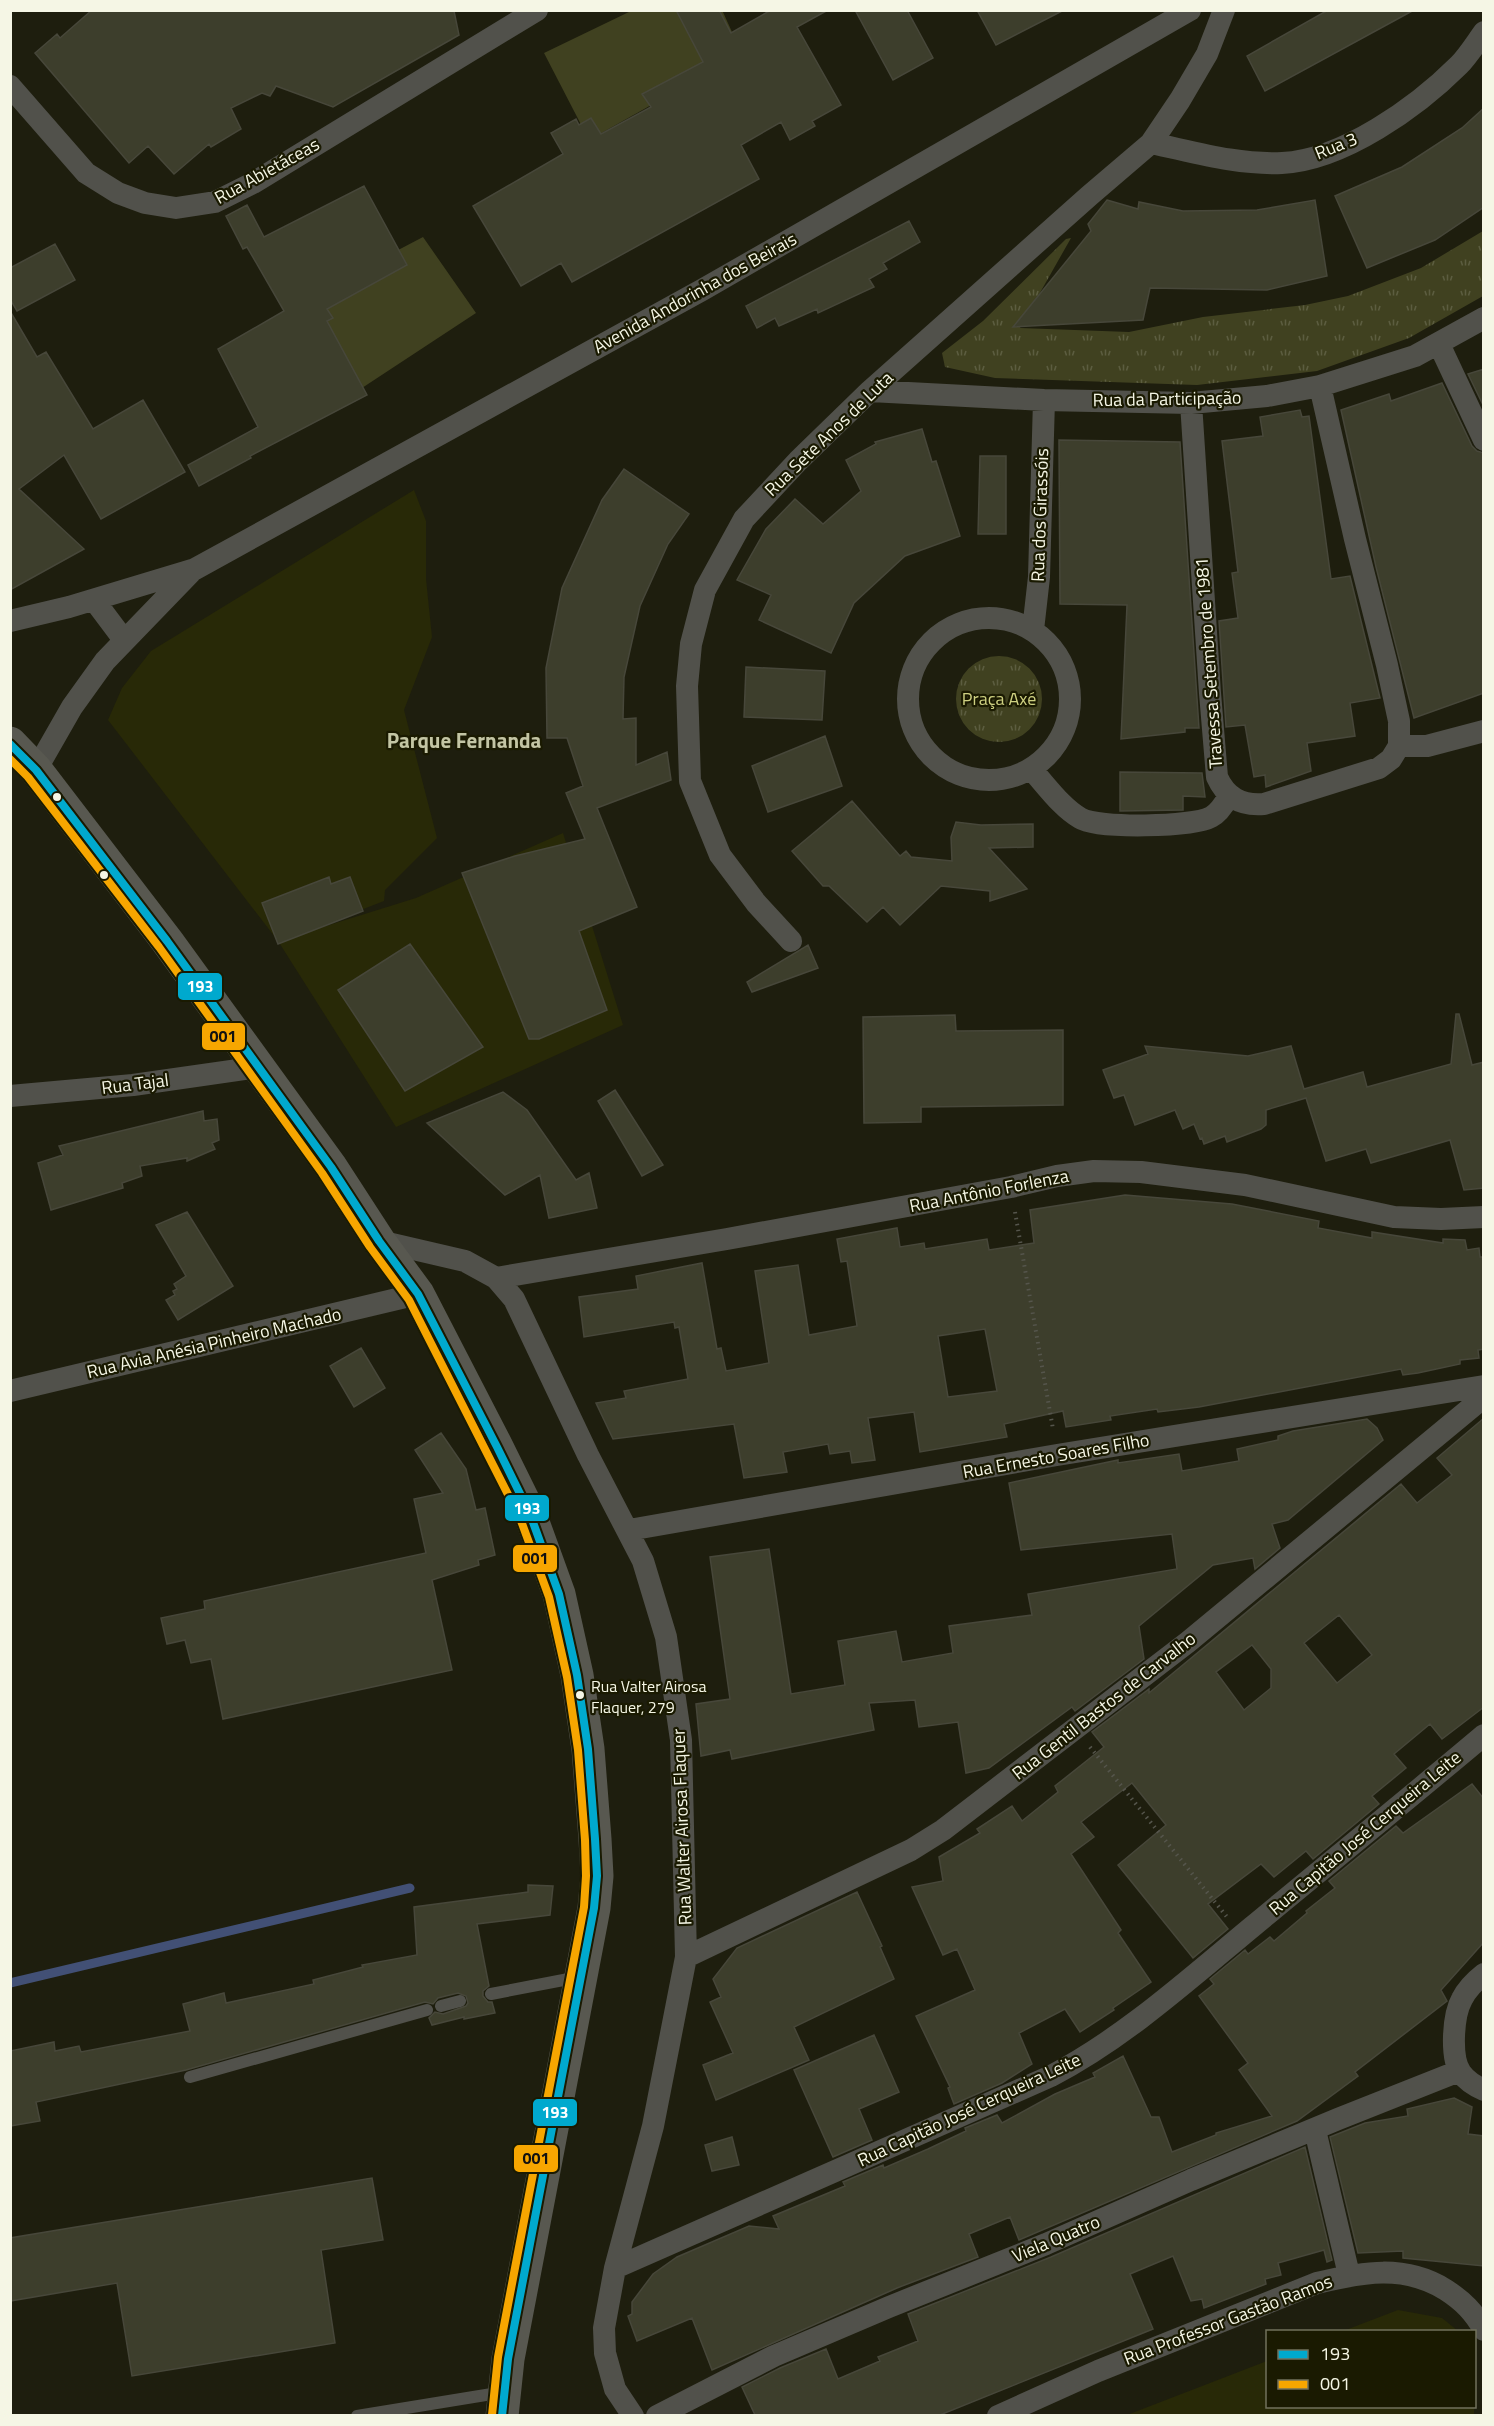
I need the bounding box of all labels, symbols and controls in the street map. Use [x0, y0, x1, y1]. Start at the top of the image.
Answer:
street label: Rua 3 [1311, 125, 1361, 166]
street label: Rua Abietáceas [209, 131, 324, 211]
street label: Avenida Andorinha dos Beirais [588, 225, 801, 360]
street label: Rua Sete Anos de Luta [758, 365, 899, 502]
street label: Rua da Participação [1092, 384, 1242, 413]
street label: Rua dos Girassóis [1024, 448, 1055, 582]
street label: Travessa Setembro de 1981 [1188, 557, 1229, 769]
park label: Praça Axé [962, 685, 1036, 712]
district label: Parque Fernanda [387, 724, 542, 756]
unlabelled marker [51, 791, 63, 803]
unlabelled marker [98, 869, 110, 881]
line badge: 193 [177, 972, 223, 1001]
text: 193 [187, 974, 213, 998]
line badge: 001 [201, 1022, 246, 1051]
text: 001 [210, 1024, 236, 1048]
street label: Rua Tajal [100, 1066, 170, 1101]
street label: Rua Antônio Forlenza [907, 1162, 1071, 1219]
street label: Rua Avia Anésia Pinheiro Machado [84, 1300, 344, 1385]
street label: Rua Ernesto Soares Filho [960, 1426, 1151, 1485]
line badge: 193 [504, 1494, 550, 1522]
text: 193 [514, 1496, 540, 1520]
line badge: 001 [512, 1544, 558, 1573]
text: 001 [522, 1546, 548, 1570]
street label: Rua Gentil Bastos de Carvalho [1006, 1625, 1201, 1786]
place label: Rua Valter Airosa Flaquer, 279 [591, 1674, 707, 1719]
marker: Rua Valter Airosa Flaquer, 279 [574, 1689, 586, 1701]
street label: Rua Walter Airosa Flaquer [665, 1728, 698, 1926]
street label: Rua Capitão José Cerqueira Leite [1263, 1744, 1467, 1921]
street label: Rua Capitão José Cerqueira Leite [853, 2046, 1085, 2173]
line badge: 193 [532, 2098, 578, 2127]
text: 193 [542, 2100, 568, 2124]
line badge: 001 [513, 2144, 559, 2173]
text: 001 [523, 2146, 549, 2170]
street label: Viela Quatro [1008, 2208, 1104, 2269]
street label: Rua Professor Gastão Ramos [1120, 2267, 1336, 2372]
legend [1266, 2330, 1476, 2408]
text: 193 [1320, 2340, 1350, 2367]
text: 001 [1320, 2370, 1350, 2397]

